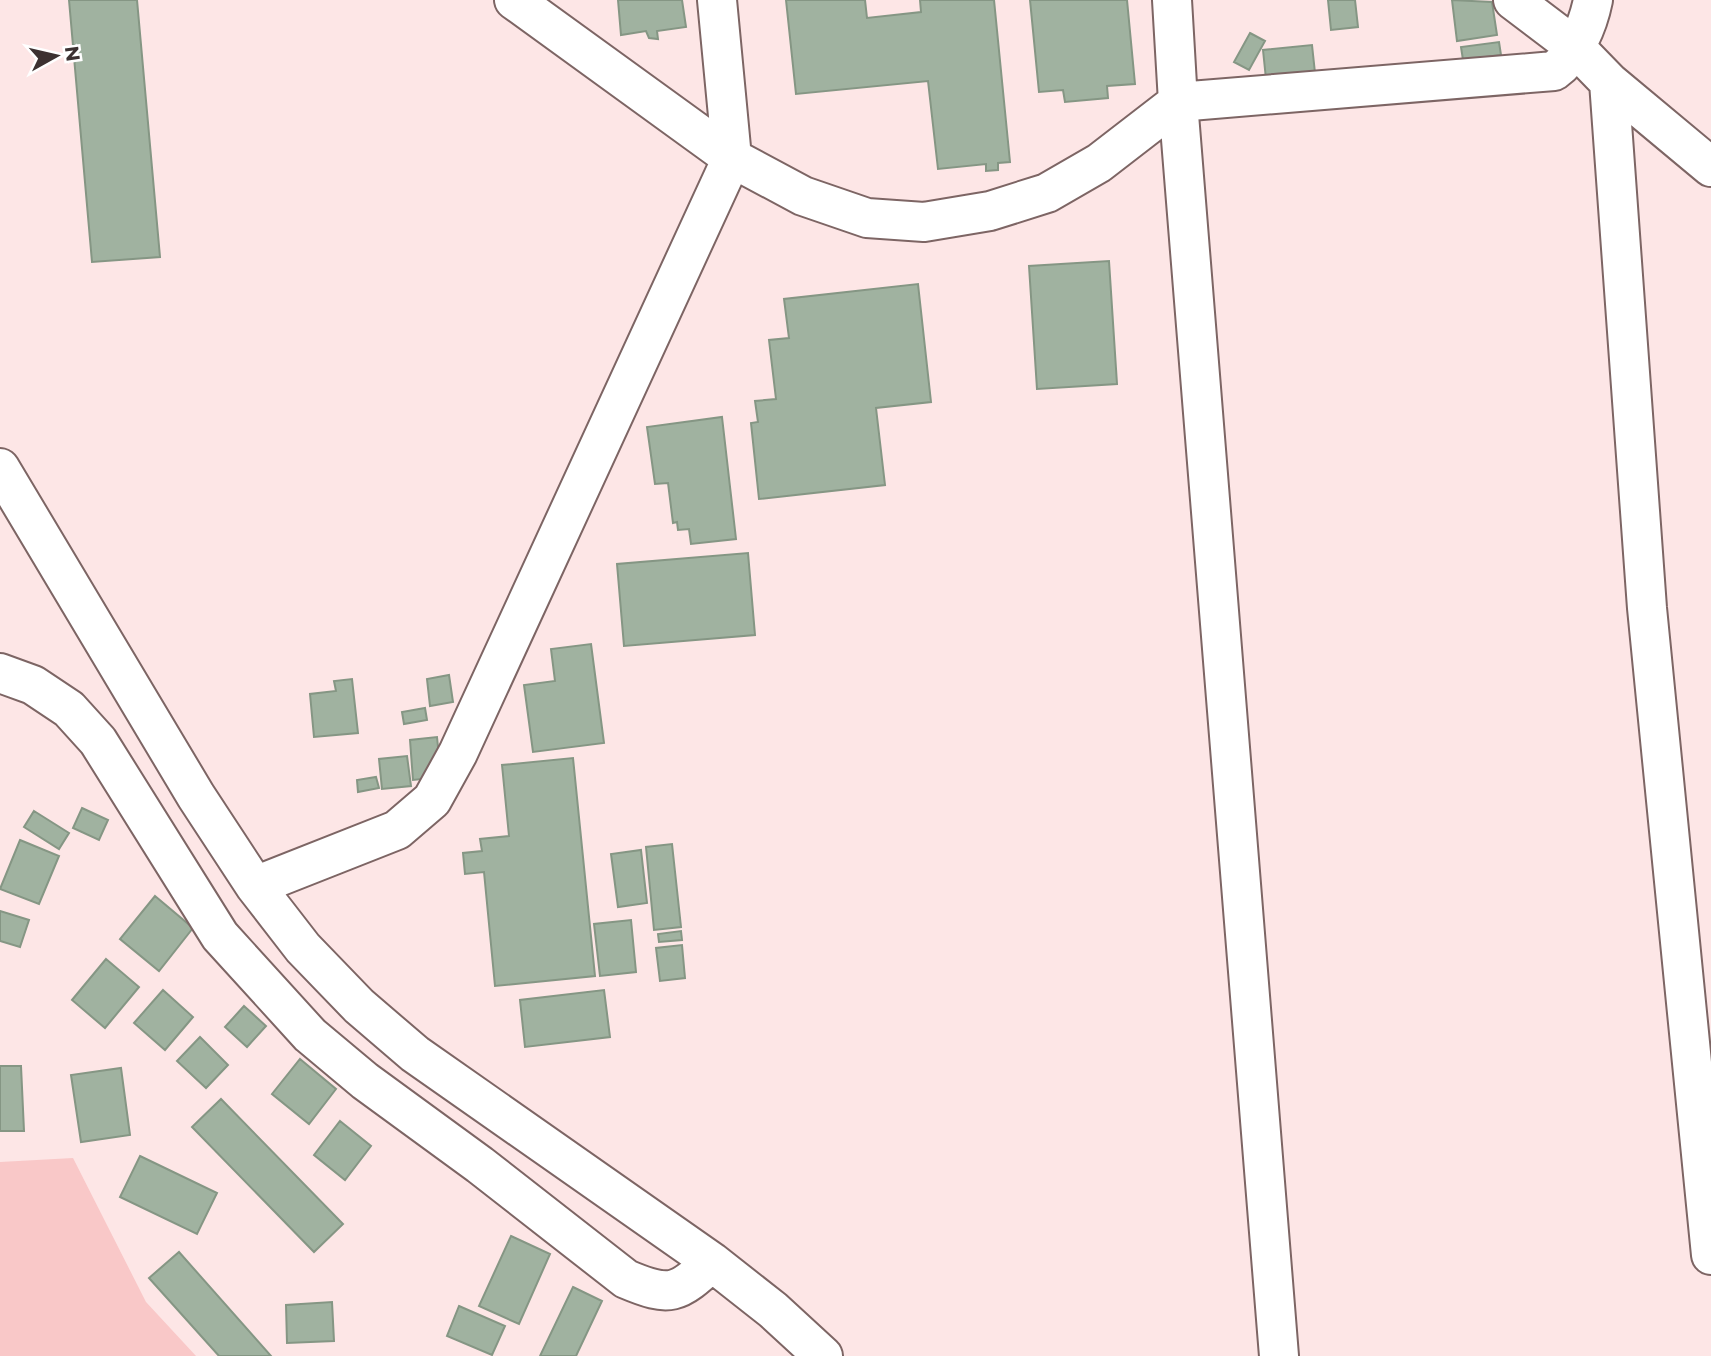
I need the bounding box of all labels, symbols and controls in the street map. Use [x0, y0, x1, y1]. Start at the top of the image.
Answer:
north arrow [21, 21, 91, 91]
text: N [60, 44, 85, 63]

